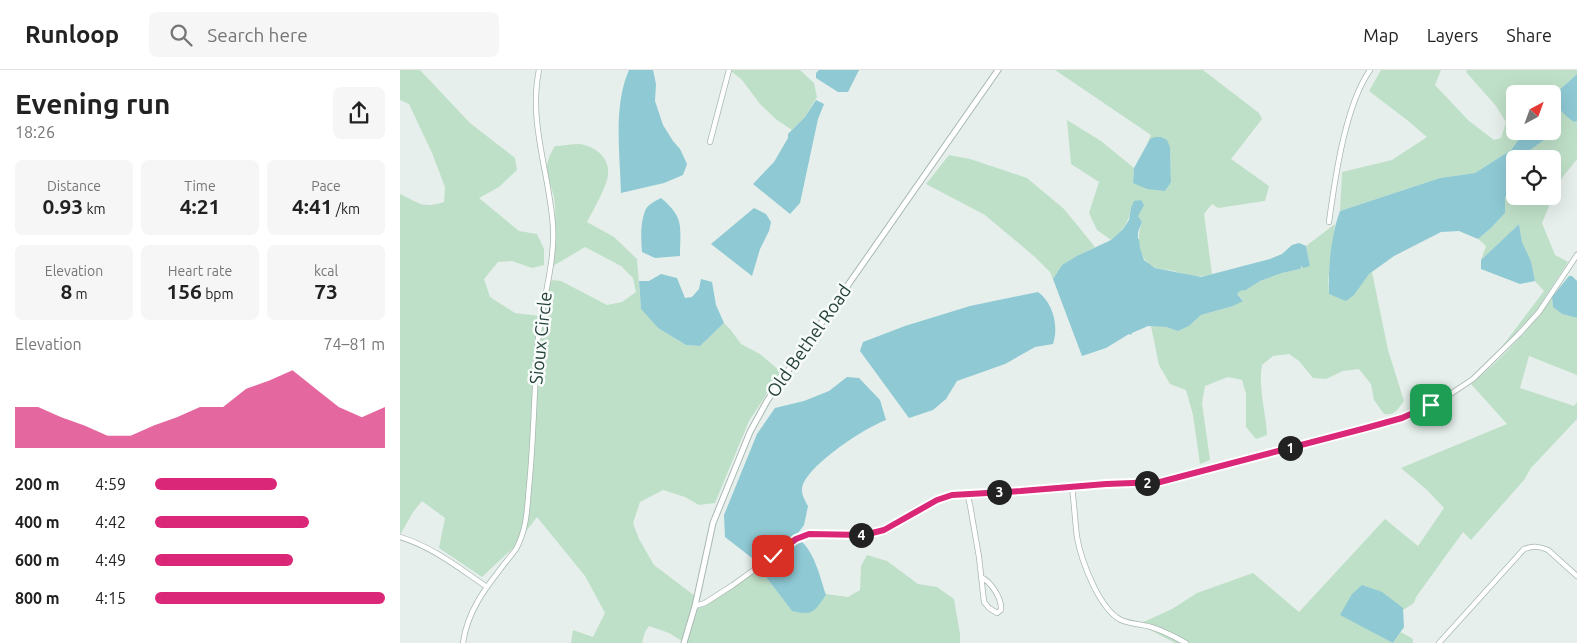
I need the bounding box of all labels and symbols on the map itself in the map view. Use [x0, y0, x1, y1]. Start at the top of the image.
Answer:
north arrow [1506, 85, 1561, 140]
street label: Old Bethel Road [762, 280, 854, 400]
street label: Sioux Circle [525, 291, 555, 385]
pin [1410, 384, 1452, 426]
pin: 1 [1278, 436, 1302, 460]
pin: 2 [1134, 470, 1160, 496]
pin: 3 [986, 480, 1012, 504]
pin: 4 [848, 522, 874, 548]
pin [752, 535, 794, 577]

